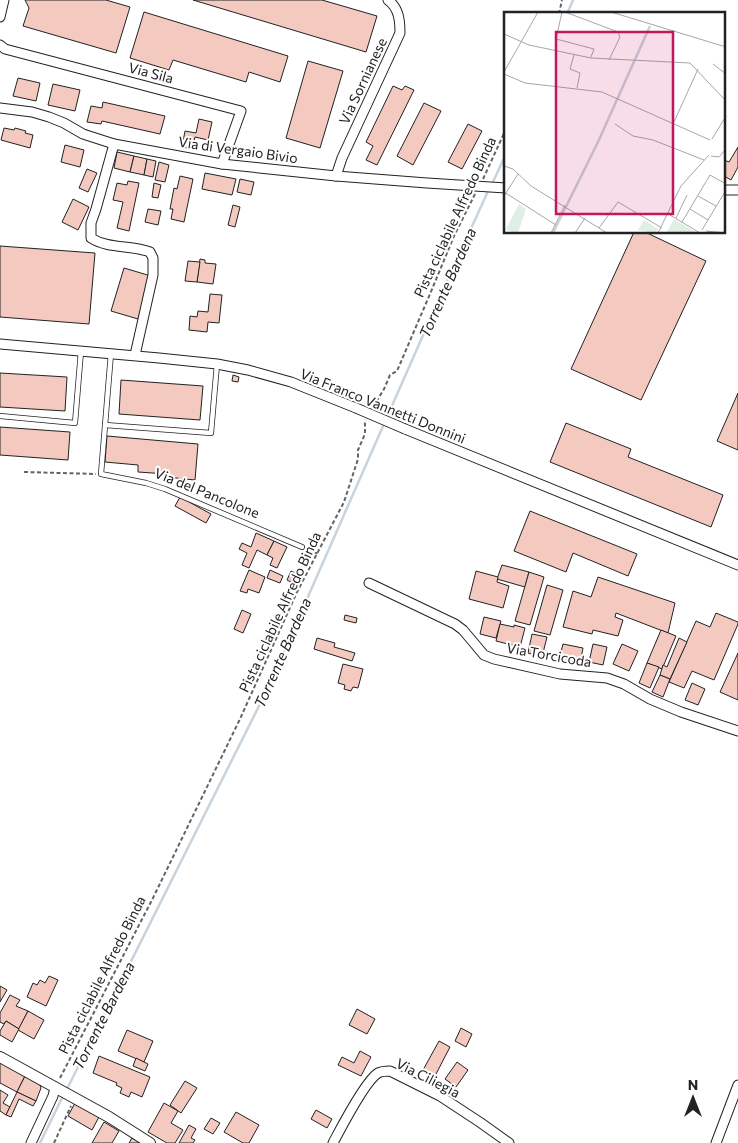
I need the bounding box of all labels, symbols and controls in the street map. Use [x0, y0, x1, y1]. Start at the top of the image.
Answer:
inset map [504, 12, 726, 234]
street label: Via Sornianese [335, 35, 390, 127]
street label: Via Sila [127, 58, 176, 87]
street label: Via di Vergaio Bivio [177, 133, 299, 166]
street label: Pista ciclabile Alfredo Binda [410, 134, 499, 300]
water label: Torrente Bardena [415, 225, 480, 341]
street label: Via Franco Vannetti Donnini [298, 364, 468, 447]
street label: Via del Pancolone [152, 464, 262, 521]
street label: Pista ciclabile Alfredo Binda [235, 529, 324, 695]
water label: Torrente Bardena [250, 595, 315, 711]
street label: Via Torcicoda [505, 639, 593, 670]
street label: Pista ciclabile Alfredo Binda [54, 893, 149, 1057]
water label: Torrente Bardena [68, 958, 138, 1073]
street label: Via Ciliegia [393, 1054, 463, 1101]
north arrow [668, 1073, 718, 1123]
text: N [688, 1076, 698, 1093]

